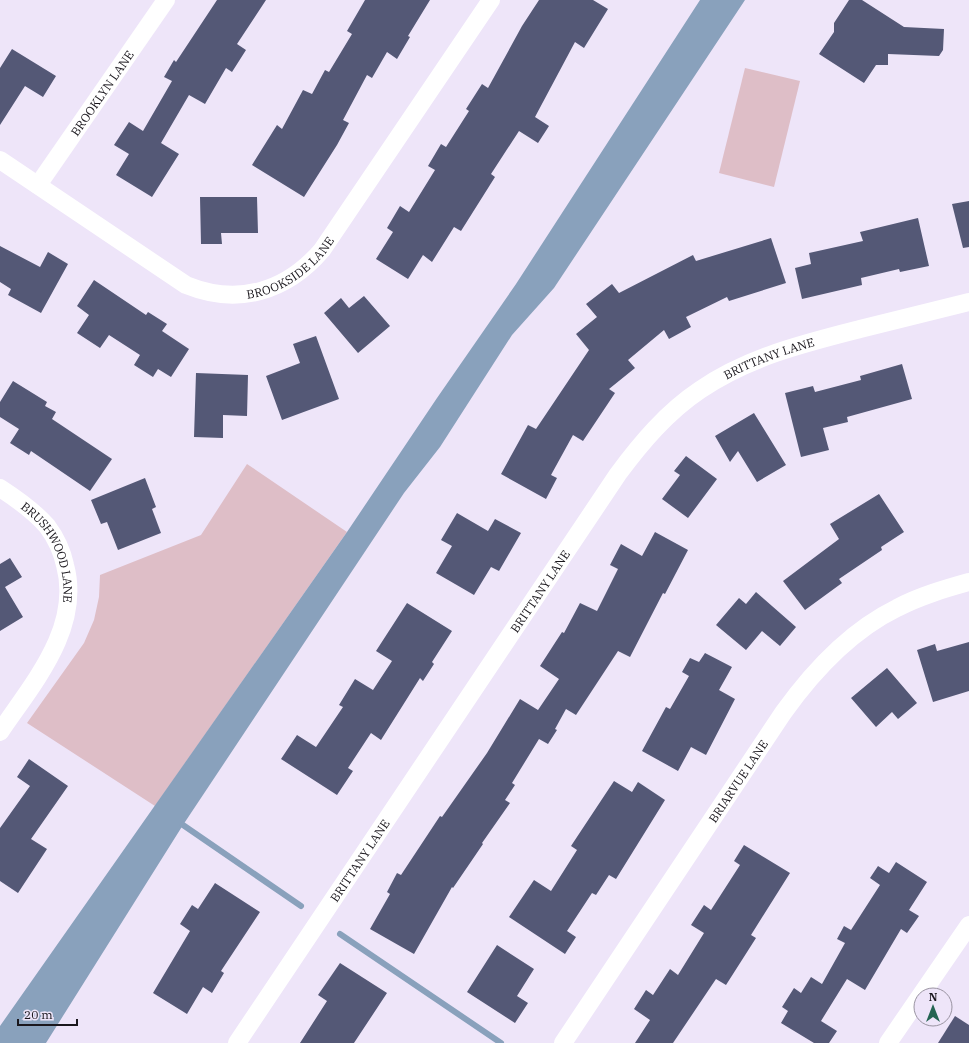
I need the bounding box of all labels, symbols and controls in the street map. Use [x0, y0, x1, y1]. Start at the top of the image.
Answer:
street label: BROOKLYN LANE [67, 47, 136, 138]
street label: BROOKSIDE LANE [245, 233, 337, 301]
street label: BRITTANY LANE [721, 334, 816, 382]
street label: BRUSHWOOD LANE [18, 498, 76, 603]
street label: BRITTANY LANE [507, 547, 573, 635]
street label: BRIARVUE LANE [705, 737, 771, 825]
street label: BRITTANY LANE [326, 816, 392, 904]
north arrow [913, 987, 953, 1027]
text: N [929, 990, 938, 1004]
scale bar [18, 1001, 77, 1027]
text: 20 m [24, 1007, 53, 1022]

